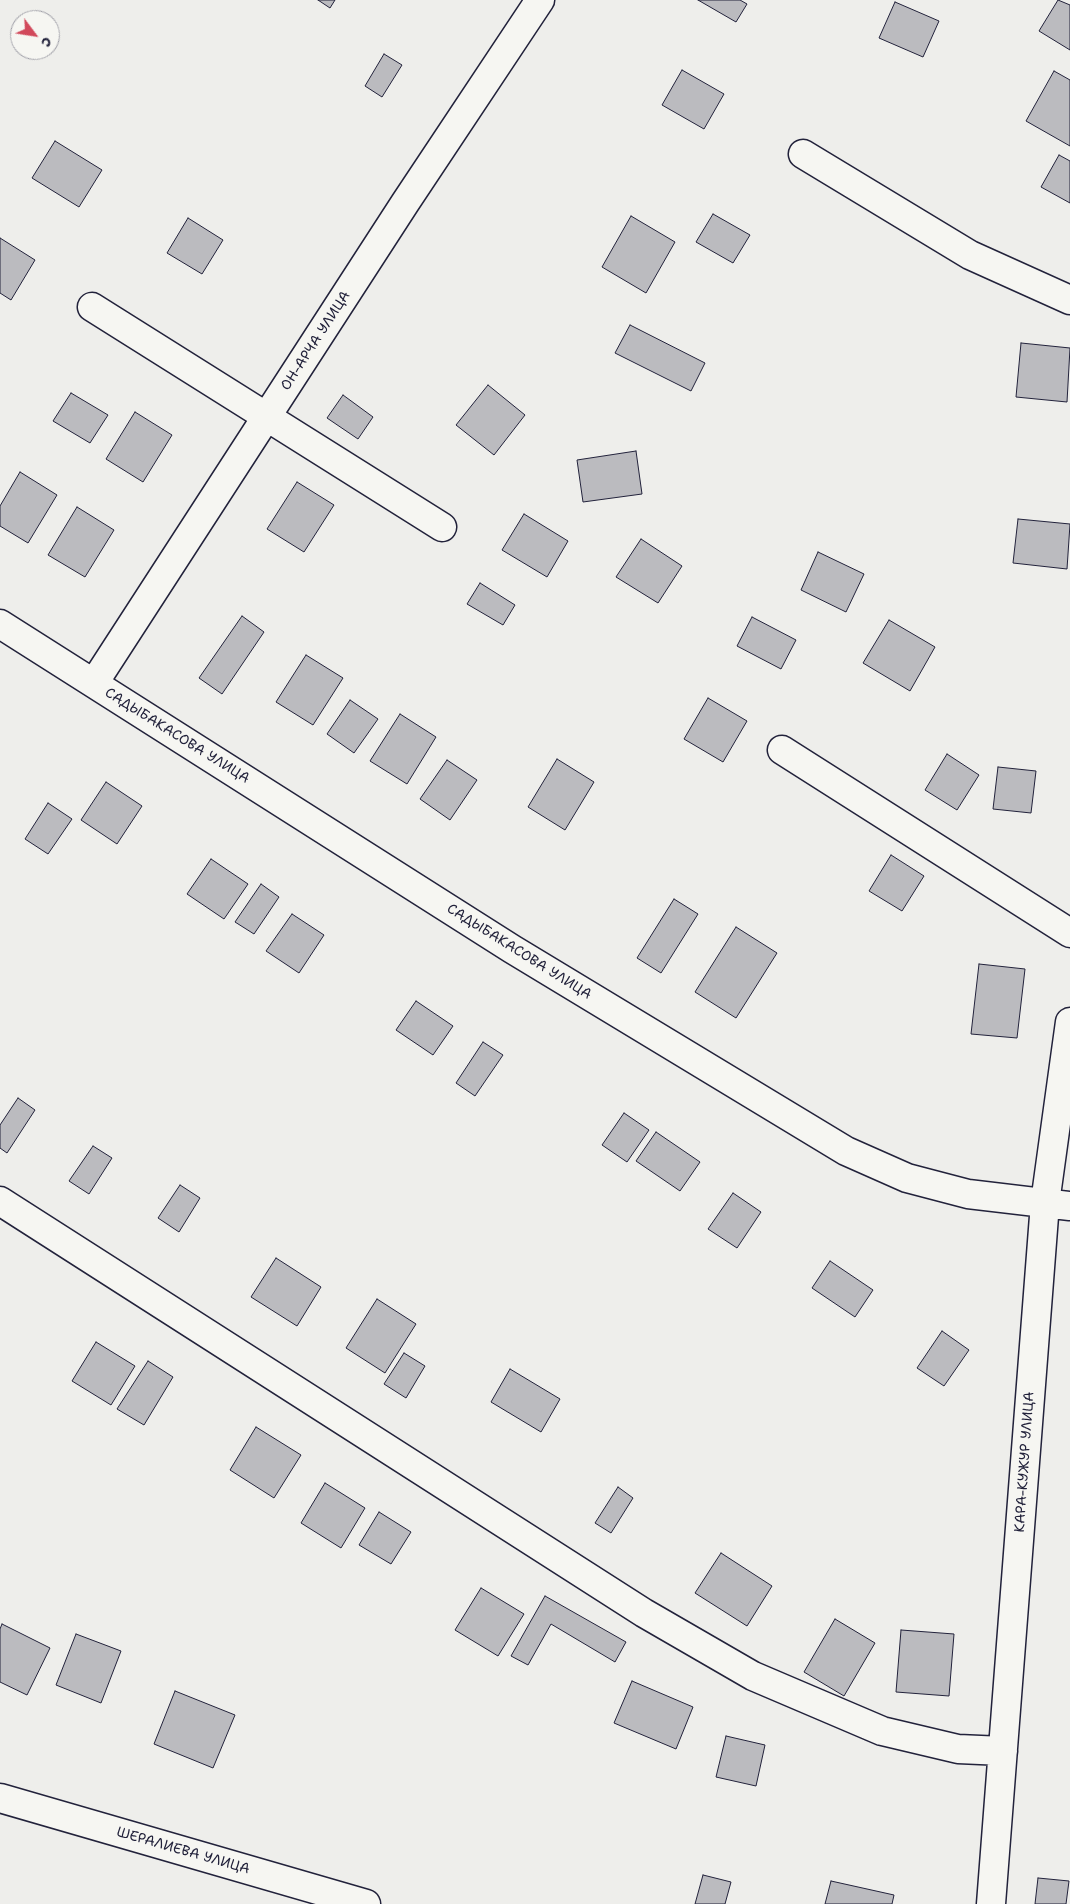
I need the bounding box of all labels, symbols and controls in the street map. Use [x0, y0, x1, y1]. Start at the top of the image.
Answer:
north arrow [10, 10, 60, 60]
text: С [37, 34, 57, 51]
street label: ОН-АРЧА УЛИЦА [278, 288, 354, 394]
street label: САДЫБАКАСОВА УЛИЦА [102, 685, 252, 787]
street label: САДЫБАКАСОВА УЛИЦА [444, 901, 594, 1003]
street label: КАРА-КУЖУР УЛИЦА [1012, 1391, 1038, 1533]
street label: ШЕРАЛИЕВА УЛИЦА [114, 1824, 252, 1878]

